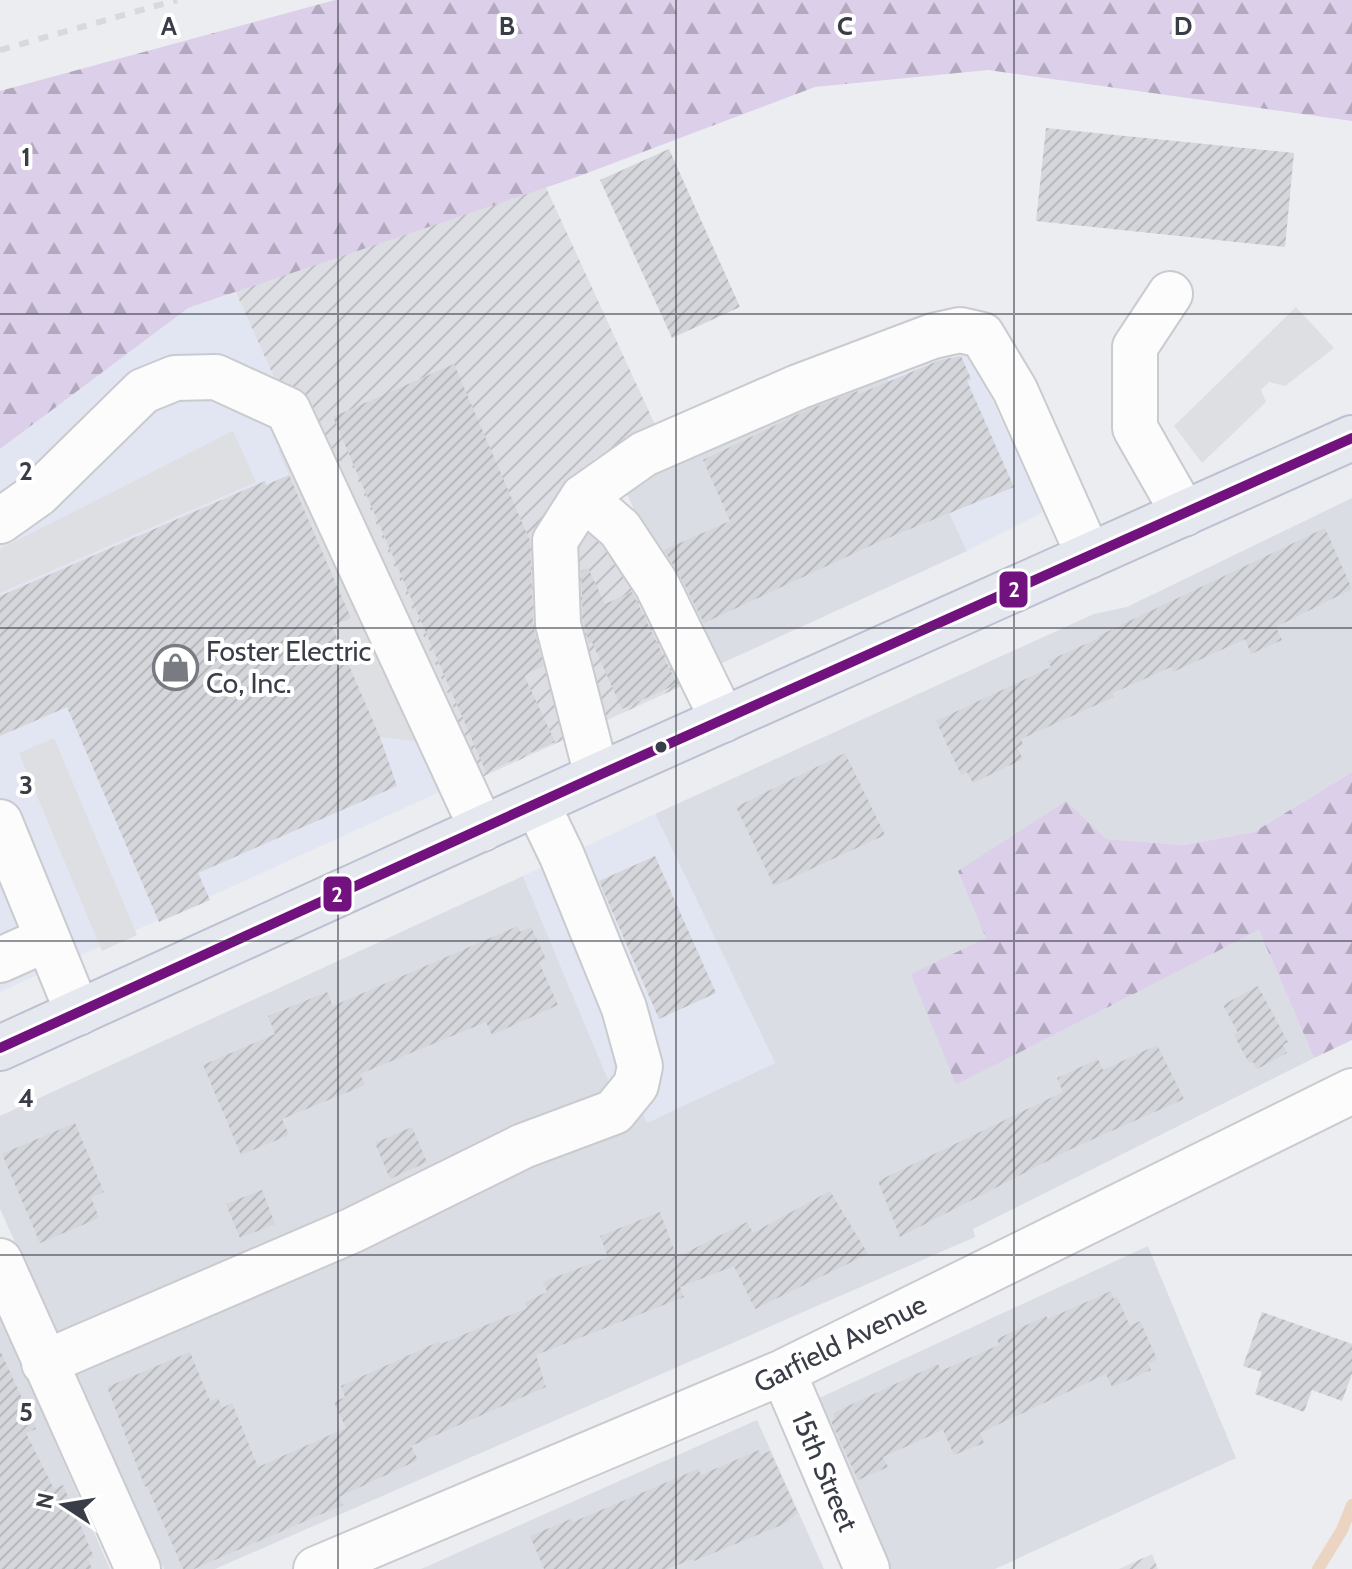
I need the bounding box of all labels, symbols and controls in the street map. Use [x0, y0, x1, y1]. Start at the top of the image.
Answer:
text: A [161, 10, 178, 42]
text: B [499, 10, 515, 42]
text: C [837, 10, 853, 42]
text: D [1174, 10, 1192, 42]
text: 1 [21, 141, 31, 173]
text: 2 [19, 455, 33, 487]
line badge: 2 [998, 570, 1029, 609]
text: 2 [1008, 576, 1020, 603]
place label: Foster Electric Co, Inc. [206, 634, 371, 700]
shop icon: Foster Electric Co, Inc. [151, 643, 199, 691]
unlabelled marker [653, 739, 669, 755]
text: 3 [19, 769, 33, 801]
line badge: 2 [322, 875, 353, 913]
text: 2 [331, 881, 343, 908]
text: 4 [18, 1082, 34, 1114]
street label: Garfield Avenue [748, 1287, 932, 1399]
text: 5 [19, 1396, 33, 1428]
street label: 15th Street [785, 1406, 865, 1536]
north arrow [24, 1465, 104, 1545]
text: N [30, 1491, 60, 1511]

